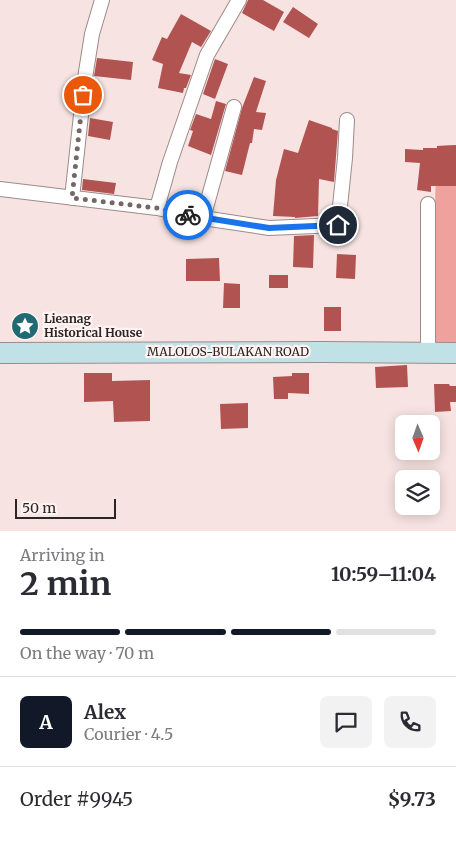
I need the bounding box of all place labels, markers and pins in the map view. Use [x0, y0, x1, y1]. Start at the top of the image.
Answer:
pin [62, 74, 104, 116]
pin [317, 204, 359, 246]
place icon: Lieanag Historical House [10, 311, 40, 341]
place label: Lieanag Historical House [44, 311, 143, 340]

